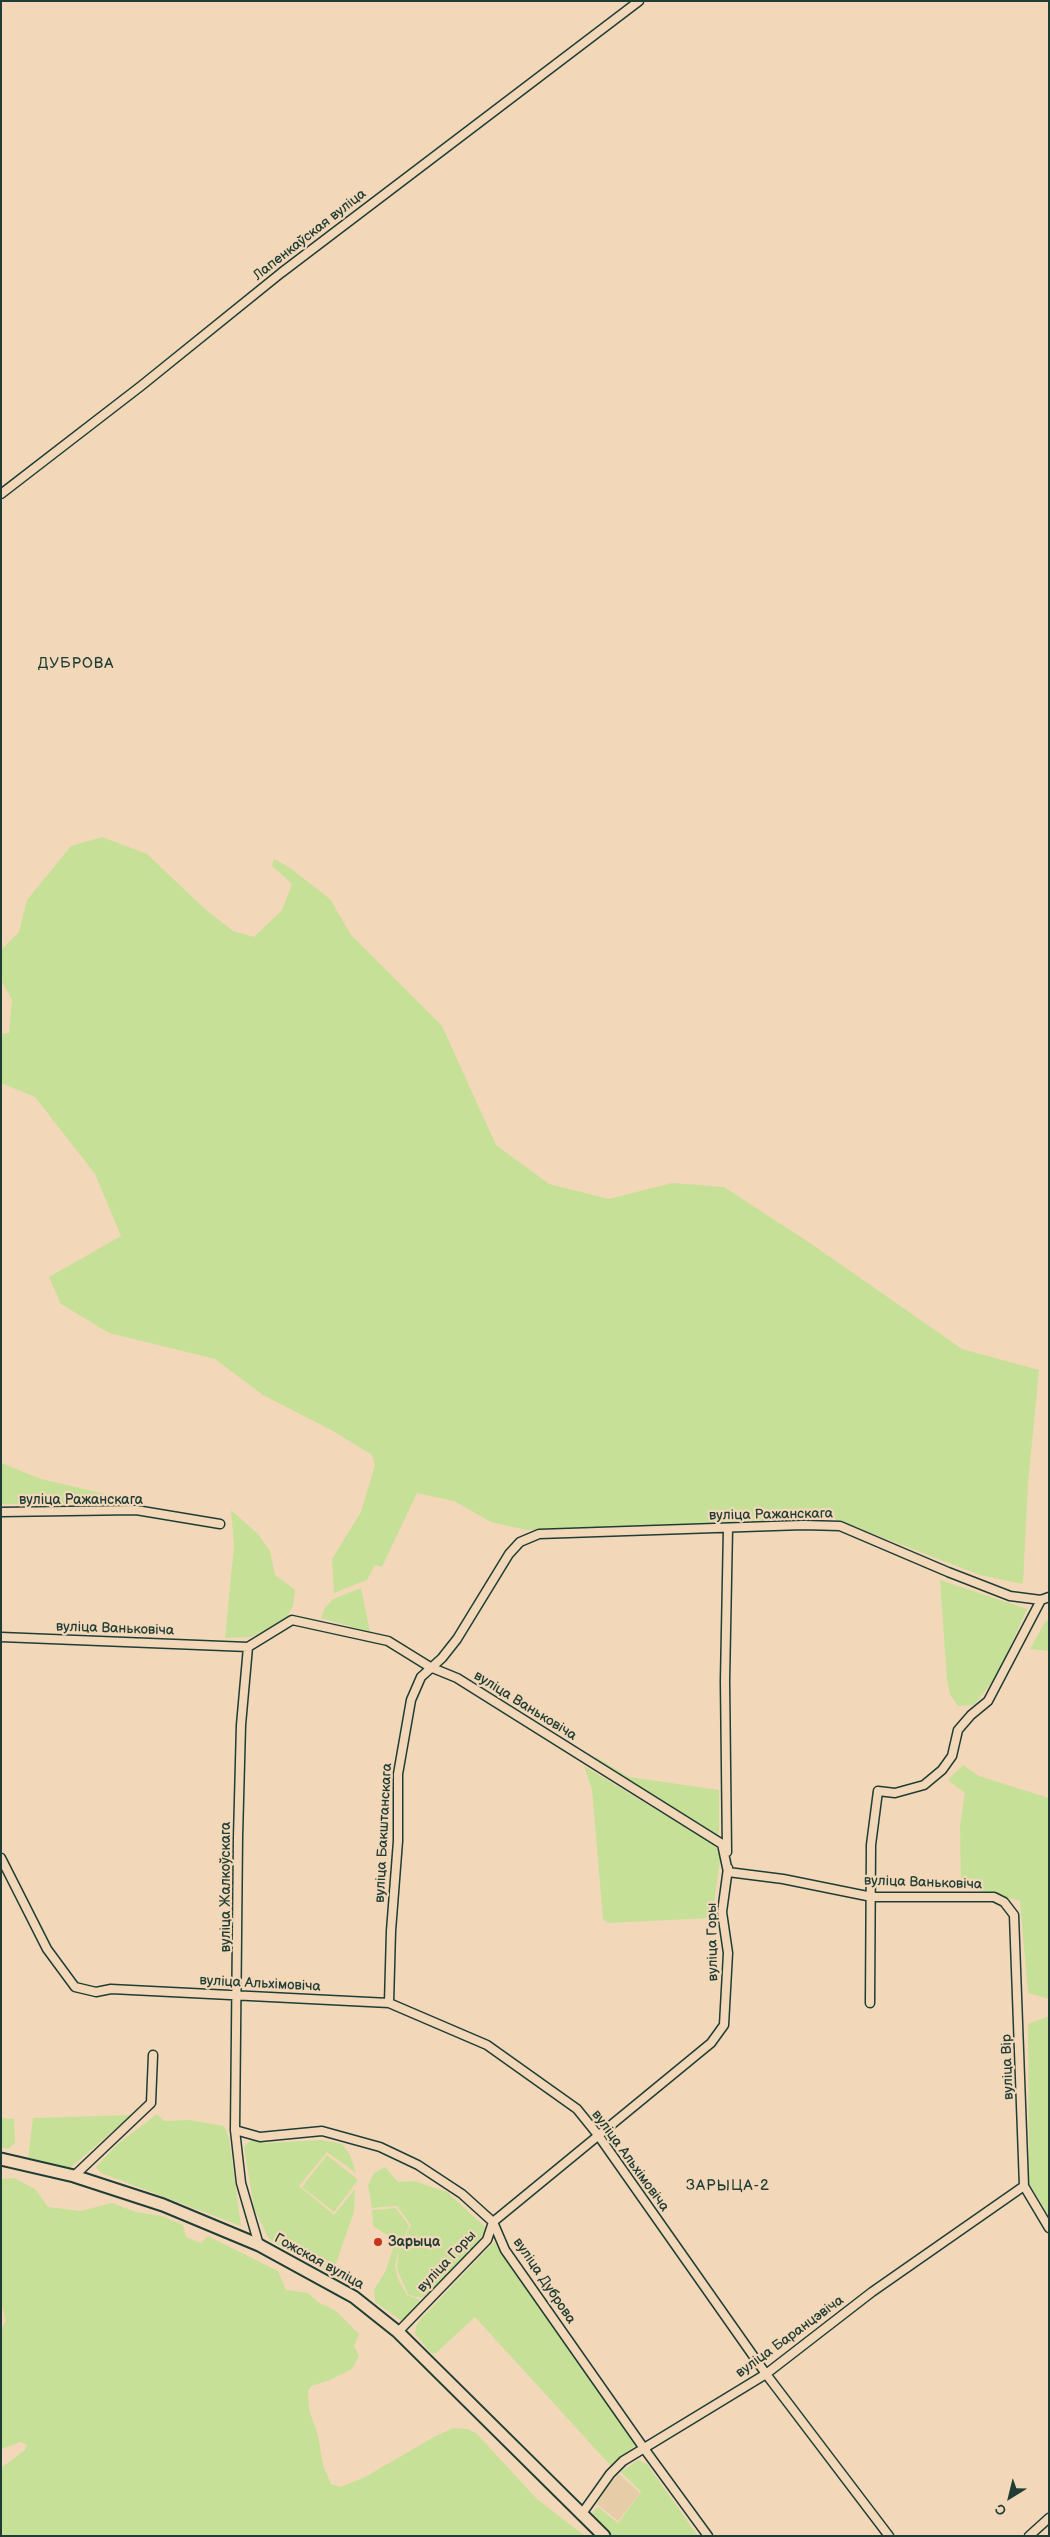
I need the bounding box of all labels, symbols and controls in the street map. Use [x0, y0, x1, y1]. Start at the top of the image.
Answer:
street label: Лапенкаўская вуліца [250, 186, 370, 284]
district label: ДУБРОВА [37, 655, 115, 673]
street label: вуліца Ражанскага [19, 1492, 143, 1508]
street label: вуліца Ражанскага [709, 1506, 833, 1524]
street label: вуліца Ваньковіча [56, 1619, 174, 1639]
street label: вуліца Ваньковіча [470, 1668, 580, 1744]
street label: вуліца Бакштанскага [372, 1763, 396, 1903]
street label: вуліца Жалкоўскага [218, 1822, 234, 1952]
street label: вуліца Ваньковіча [864, 1873, 982, 1893]
street label: вуліца Горы [704, 1903, 722, 1981]
street label: вуліца Альхімовіча [199, 1972, 321, 1996]
street label: вуліца Вір [998, 2034, 1018, 2100]
street label: вуліца Альхімовіча [588, 2107, 672, 2215]
district label: ЗАРЫЦА-2 [685, 2177, 771, 2195]
street label: вуліца Горы [414, 2228, 480, 2296]
street label: Гожская вуліца [271, 2230, 367, 2294]
place label: Зарыца [388, 2234, 440, 2250]
street label: вуліца Дуброва [509, 2235, 579, 2327]
marker: Зарыца [372, 2236, 384, 2248]
street label: вуліца Баранцэвіча [733, 2292, 847, 2382]
north arrow [985, 2472, 1035, 2522]
text: С [992, 2500, 1010, 2519]

